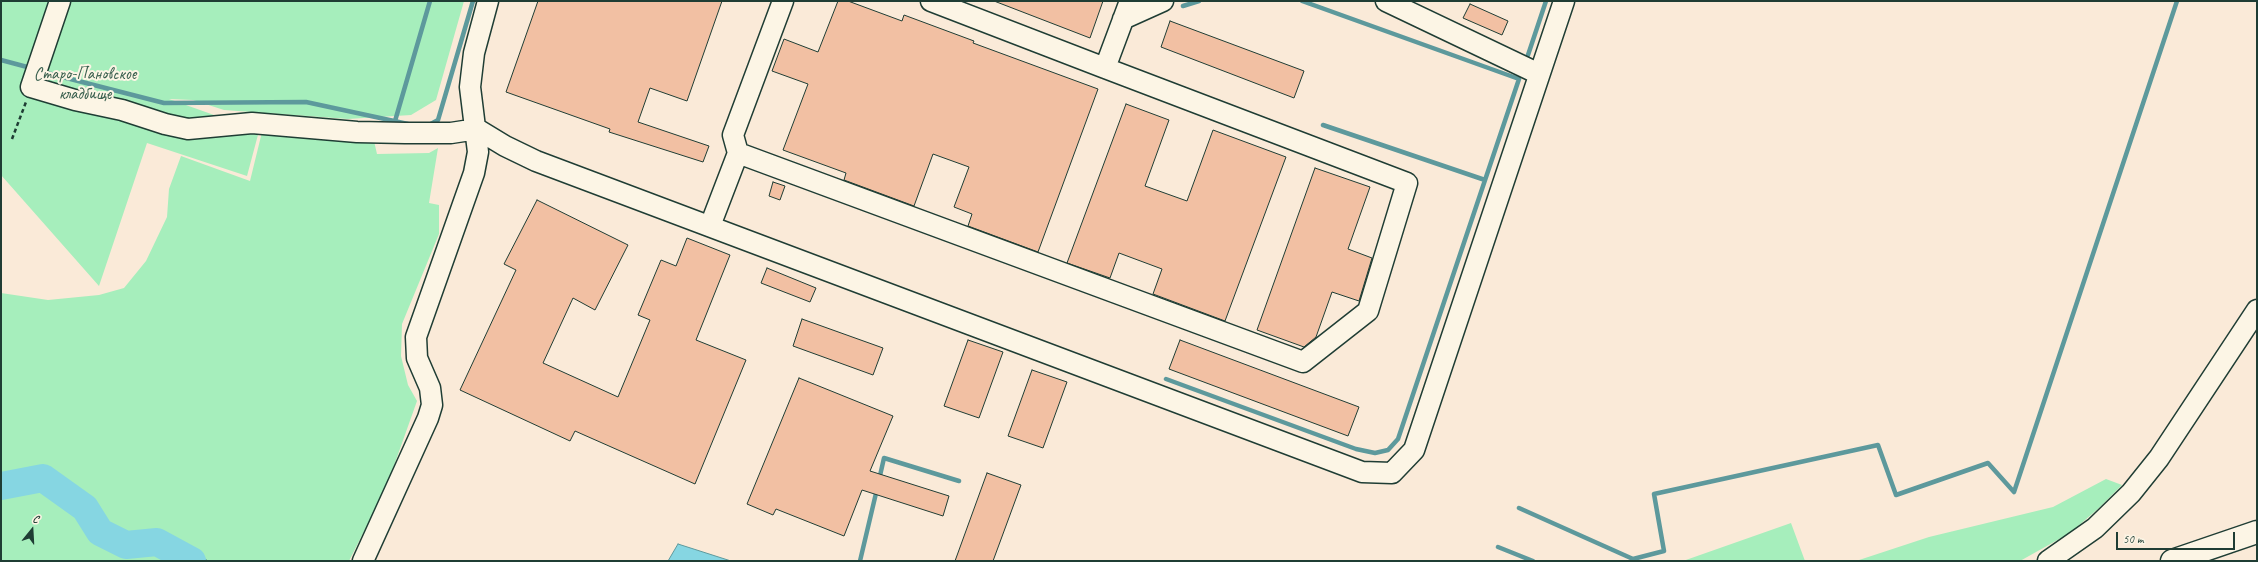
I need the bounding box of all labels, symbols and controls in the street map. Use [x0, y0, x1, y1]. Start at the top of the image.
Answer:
park label: Старо-Пановское кладбище [34, 65, 136, 105]
north arrow [12, 510, 52, 550]
text: С [31, 511, 40, 526]
scale bar [2118, 524, 2237, 550]
text: 50 m [2123, 531, 2143, 547]

